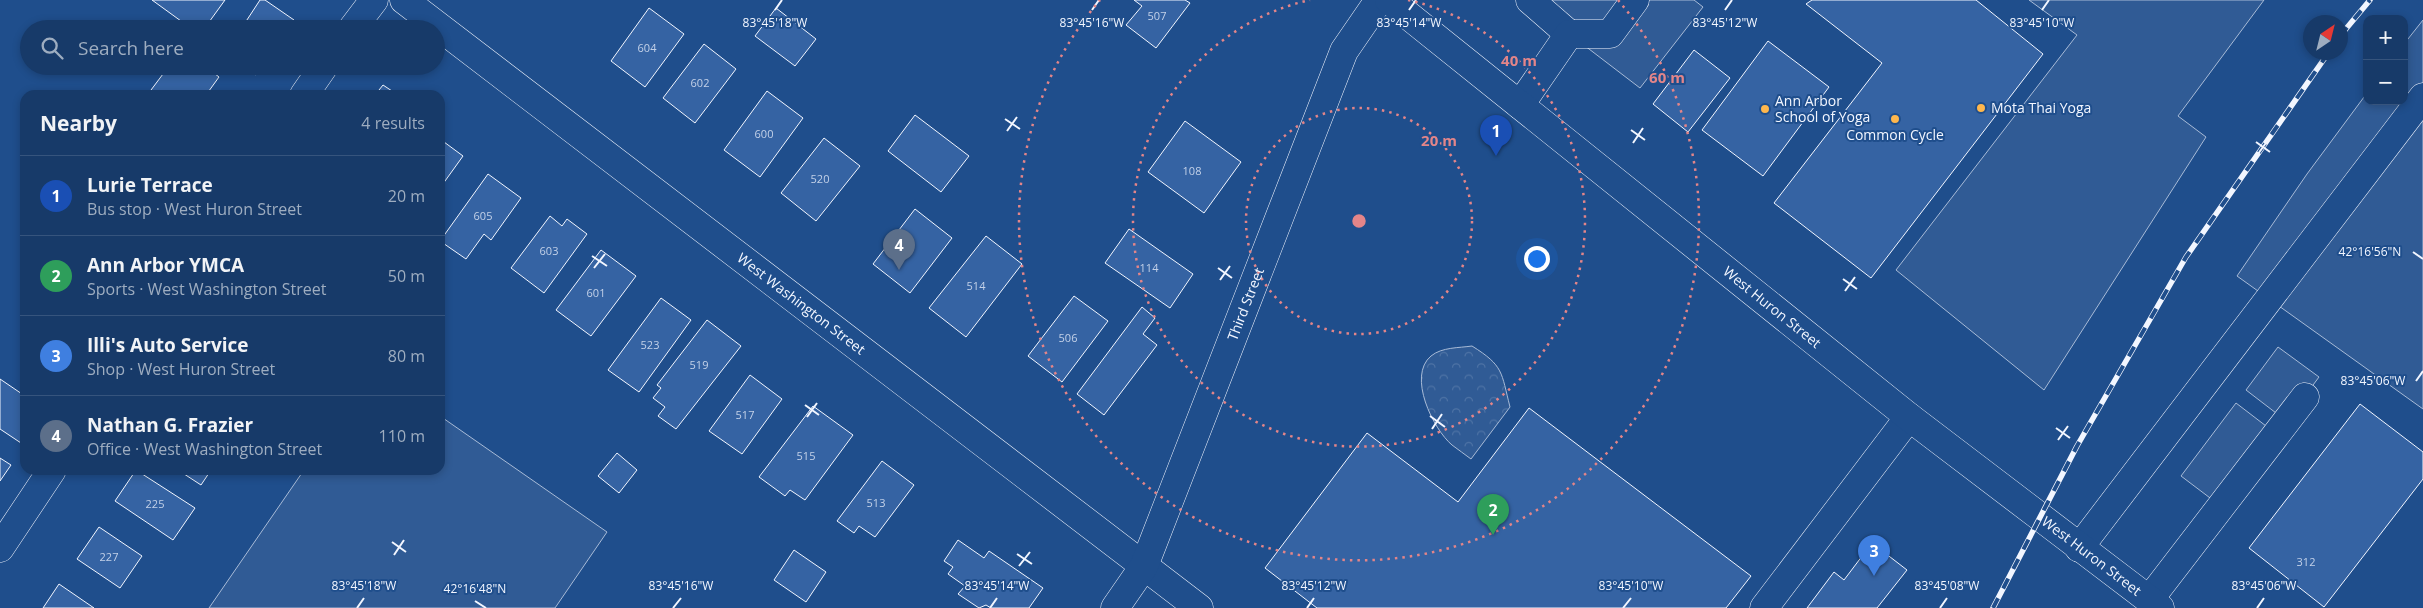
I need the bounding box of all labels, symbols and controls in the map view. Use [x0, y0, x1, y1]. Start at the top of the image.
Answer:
house number: 507 [1148, 8, 1166, 23]
text: 83°45'18"W [743, 14, 807, 31]
text: 83°45'16"W [1060, 14, 1124, 31]
text: 83°45'14"W [1377, 14, 1441, 31]
text: 83°45'12"W [1693, 14, 1757, 31]
text: 83°45'10"W [2010, 14, 2074, 31]
north arrow [2303, 15, 2348, 60]
map controls [2363, 15, 2408, 105]
button: + [2363, 15, 2408, 60]
search box [20, 20, 445, 75]
icon: search [38, 34, 66, 62]
text: Search here [78, 35, 184, 61]
house number: 604 [638, 40, 657, 55]
text: 40 m [1501, 50, 1537, 70]
button: − [2363, 60, 2408, 105]
text: 60 m [1649, 67, 1685, 87]
house number: 602 [691, 75, 709, 90]
place label: Ann Arbor School of Yoga [1775, 91, 1870, 126]
place label: Mota Thai Yoga [1991, 98, 2091, 117]
marker: Mota Thai Yoga [1975, 102, 1987, 114]
marker: Ann Arbor School of Yoga [1759, 103, 1771, 115]
text: Nearby [40, 109, 117, 137]
text: 4 results [361, 112, 425, 134]
marker: Common Cycle [1889, 113, 1901, 125]
pin: 1 [1480, 115, 1512, 156]
place label: Common Cycle [1846, 125, 1944, 144]
house number: 600 [755, 126, 773, 141]
text: 20 m [1421, 130, 1457, 150]
house number: 108 [1183, 163, 1201, 178]
house number: 520 [811, 171, 829, 186]
text: Lurie Terrace [87, 172, 213, 198]
text: 1 [51, 185, 61, 207]
text: 20 m [388, 185, 425, 207]
text: Bus stop · West Huron Street [87, 198, 302, 220]
house number: 605 [474, 208, 492, 223]
centre of rings [1350, 212, 1368, 230]
pin: 4 [883, 229, 915, 270]
house number: 603 [540, 243, 558, 258]
text: 42°16'56"N [2339, 243, 2401, 260]
your location [1524, 246, 1550, 272]
street label: West Washington Street [733, 248, 869, 358]
text: Ann Arbor YMCA [87, 252, 244, 278]
house number: 114 [1140, 260, 1159, 275]
street label: West Huron Street [1719, 262, 1825, 352]
text: 2 [51, 265, 61, 287]
text: 50 m [388, 265, 425, 287]
street label: Third Street [1222, 265, 1268, 343]
text: Sports · West Washington Street [87, 278, 326, 300]
house number: 514 [967, 278, 986, 293]
house number: 601 [587, 285, 605, 300]
house number: 506 [1059, 330, 1077, 345]
text: Illi's Auto Service [87, 332, 249, 358]
house number: 523 [641, 337, 659, 352]
text: 3 [51, 345, 61, 367]
text: 80 m [388, 345, 425, 367]
house number: 519 [690, 357, 708, 372]
text: Shop · West Huron Street [87, 358, 275, 380]
text: 83°45'06"W [2341, 372, 2405, 389]
house number: 517 [736, 407, 754, 422]
text: Nathan G. Frazier [87, 412, 253, 438]
text: 4 [51, 425, 61, 447]
text: 110 m [379, 425, 425, 447]
text: Office · West Washington Street [87, 438, 322, 460]
house number: 515 [797, 448, 815, 463]
pin: 2 [1477, 494, 1509, 535]
house number: 513 [867, 495, 885, 510]
house number: 225 [146, 496, 164, 511]
street label: West Huron Street [2038, 511, 2146, 600]
pin: 3 [1858, 535, 1890, 576]
house number: 227 [100, 549, 118, 564]
house number: 312 [2297, 554, 2315, 569]
text: 83°45'18"W [332, 577, 396, 594]
text: 83°45'16"W [649, 577, 713, 594]
text: 83°45'14"W [965, 577, 1029, 594]
text: 83°45'12"W [1282, 577, 1346, 594]
text: 83°45'10"W [1599, 577, 1663, 594]
text: 83°45'08"W [1915, 577, 1979, 594]
text: 83°45'06"W [2232, 577, 2296, 594]
text: 42°16'48"N [444, 580, 506, 597]

